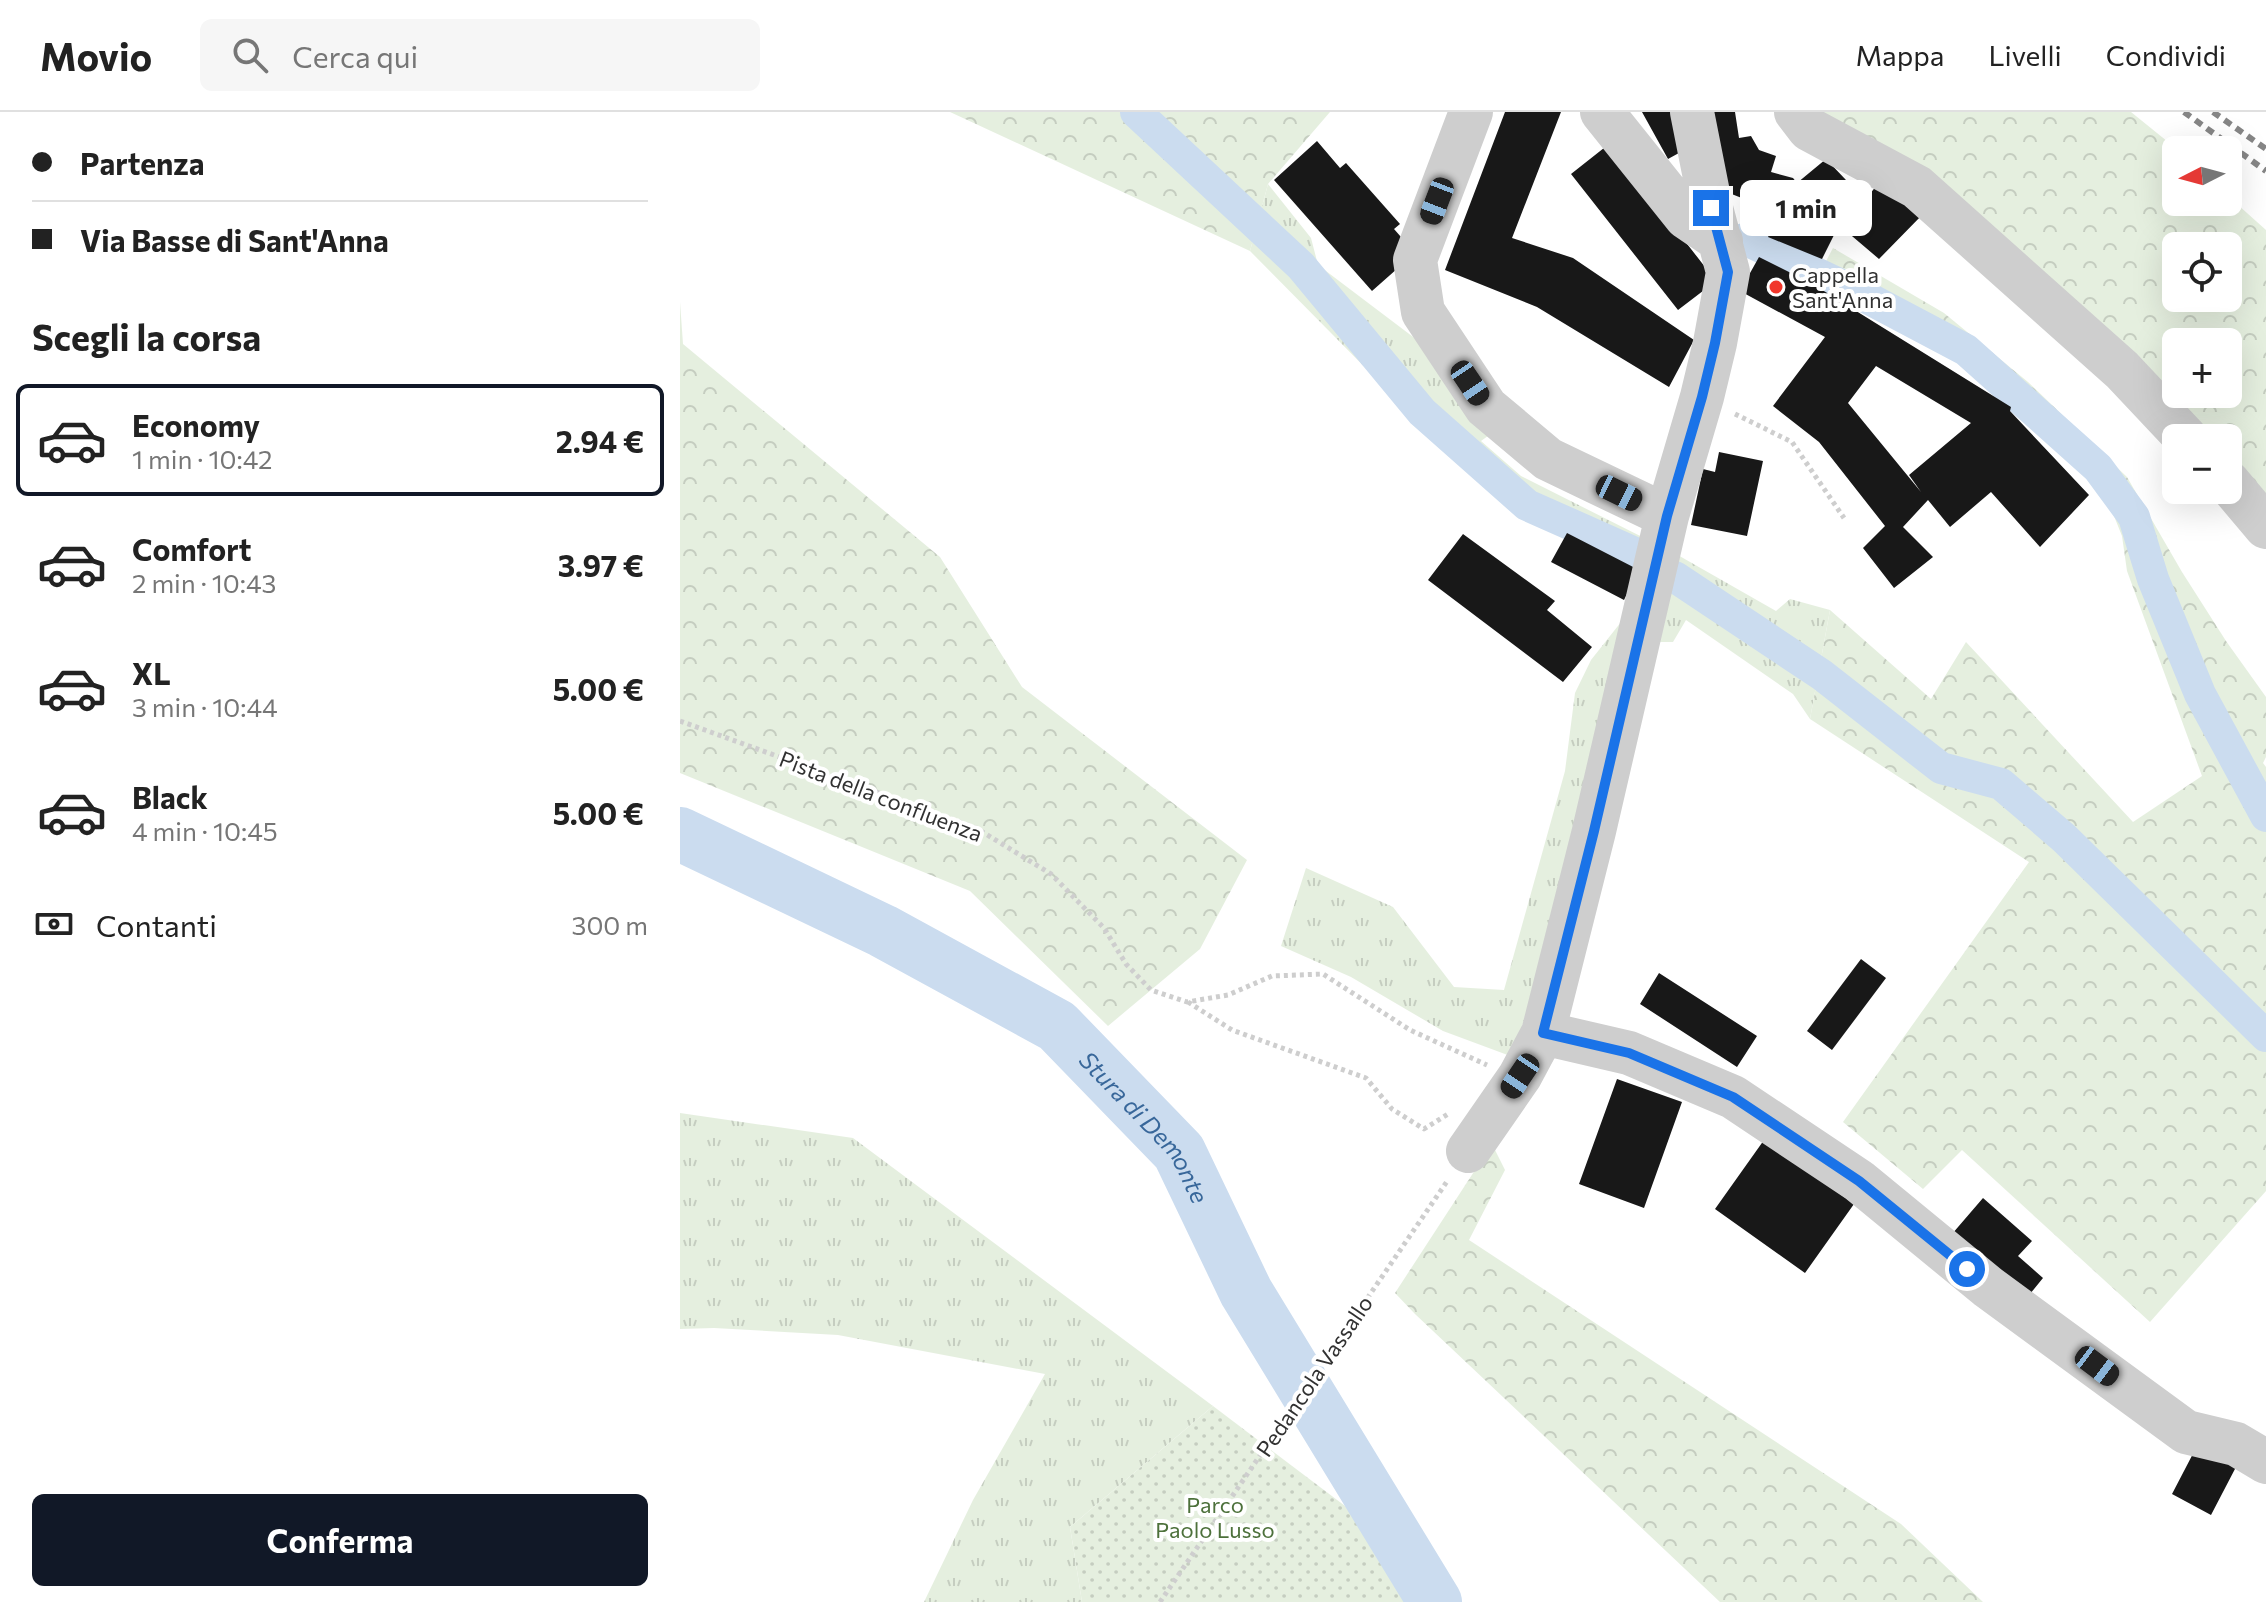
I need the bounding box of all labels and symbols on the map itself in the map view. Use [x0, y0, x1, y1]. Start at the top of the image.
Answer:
north arrow [2162, 136, 2242, 216]
car [1417, 174, 1457, 228]
callout: 1 min [1739, 180, 1871, 236]
route end [1693, 190, 1729, 226]
place label: Cappella Sant'Anna [1792, 261, 1893, 313]
marker: Cappella Sant'Anna [1767, 278, 1785, 296]
car [1447, 356, 1493, 410]
car [1592, 472, 1646, 514]
street label: Pista della confluenza [776, 745, 986, 847]
water label: Stura di Demonte [1074, 1044, 1216, 1208]
car [1497, 1049, 1543, 1103]
route start [1949, 1251, 1985, 1287]
street label: Pedancola Vassallo [1250, 1290, 1378, 1462]
car [2071, 1342, 2123, 1390]
park label: Parco Paolo Lusso [1155, 1491, 1275, 1543]

